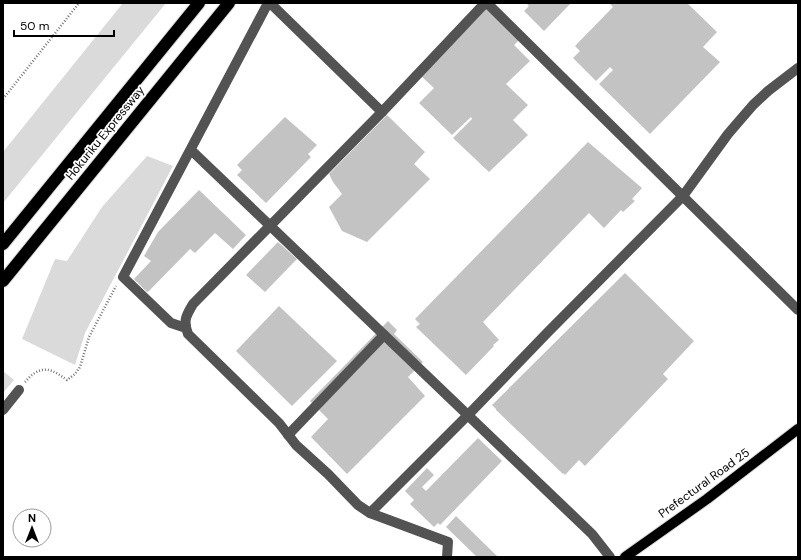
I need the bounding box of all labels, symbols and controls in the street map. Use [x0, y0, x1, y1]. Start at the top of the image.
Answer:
scale bar [14, 12, 114, 38]
text: 50 m [20, 18, 49, 34]
street label: Hokuriku Expressway [62, 82, 148, 183]
street label: Prefectural Road 25 [655, 444, 753, 522]
north arrow [12, 508, 52, 548]
text: N [28, 511, 36, 525]

